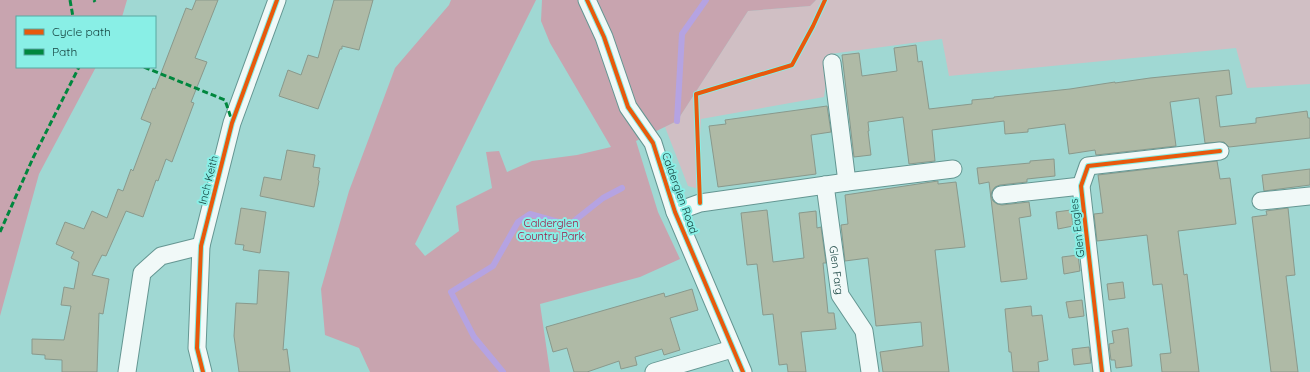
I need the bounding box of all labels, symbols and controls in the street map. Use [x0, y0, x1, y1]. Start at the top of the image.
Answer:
legend [16, 16, 156, 68]
text: Cycle path [52, 24, 111, 39]
text: Path [52, 44, 77, 59]
street label: Calderglen Road [659, 150, 701, 236]
street label: Inch Keith [195, 154, 221, 206]
street label: Glen Eagles [1066, 198, 1088, 258]
park label: Calderglen Country Park [518, 216, 585, 243]
street label: Glen Farg [826, 245, 847, 296]

